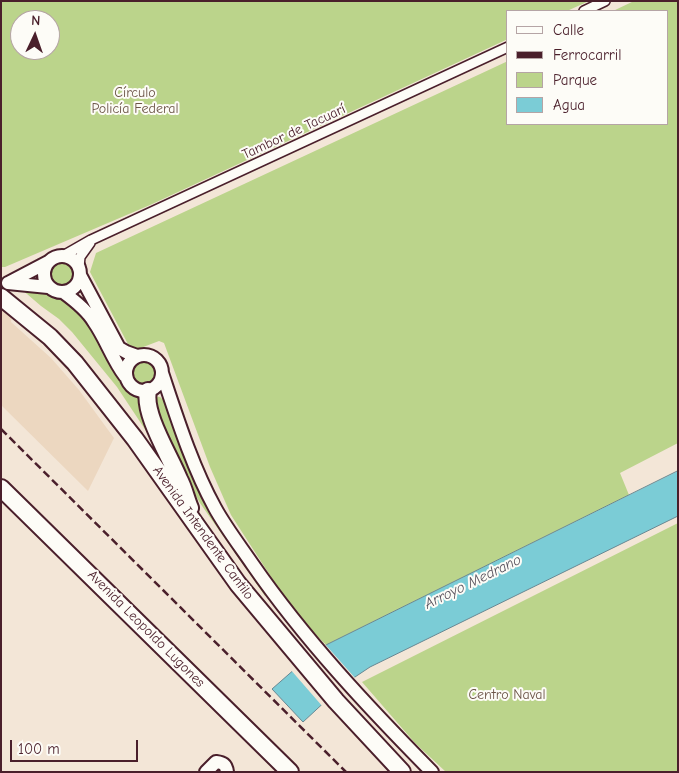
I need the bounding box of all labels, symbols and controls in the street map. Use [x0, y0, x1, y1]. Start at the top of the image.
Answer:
north arrow [10, 10, 60, 60]
legend [507, 10, 669, 125]
text: N [31, 12, 41, 29]
text: Calle [553, 21, 584, 39]
text: Ferrocarril [553, 46, 621, 64]
text: Parque [553, 71, 597, 89]
park label: Círculo Policía Federal [91, 85, 179, 118]
text: Agua [553, 96, 585, 114]
street label: Tambor de Tacuarí [240, 101, 348, 163]
street label: Avenida Intendente Cantilo [149, 463, 257, 603]
water label: Arroyo Medrano [422, 551, 524, 613]
street label: Avenida Leopoldo Lugones [84, 567, 208, 691]
park label: Centro Naval [468, 687, 546, 703]
scale bar [12, 730, 140, 762]
text: 100 m [18, 740, 60, 758]

